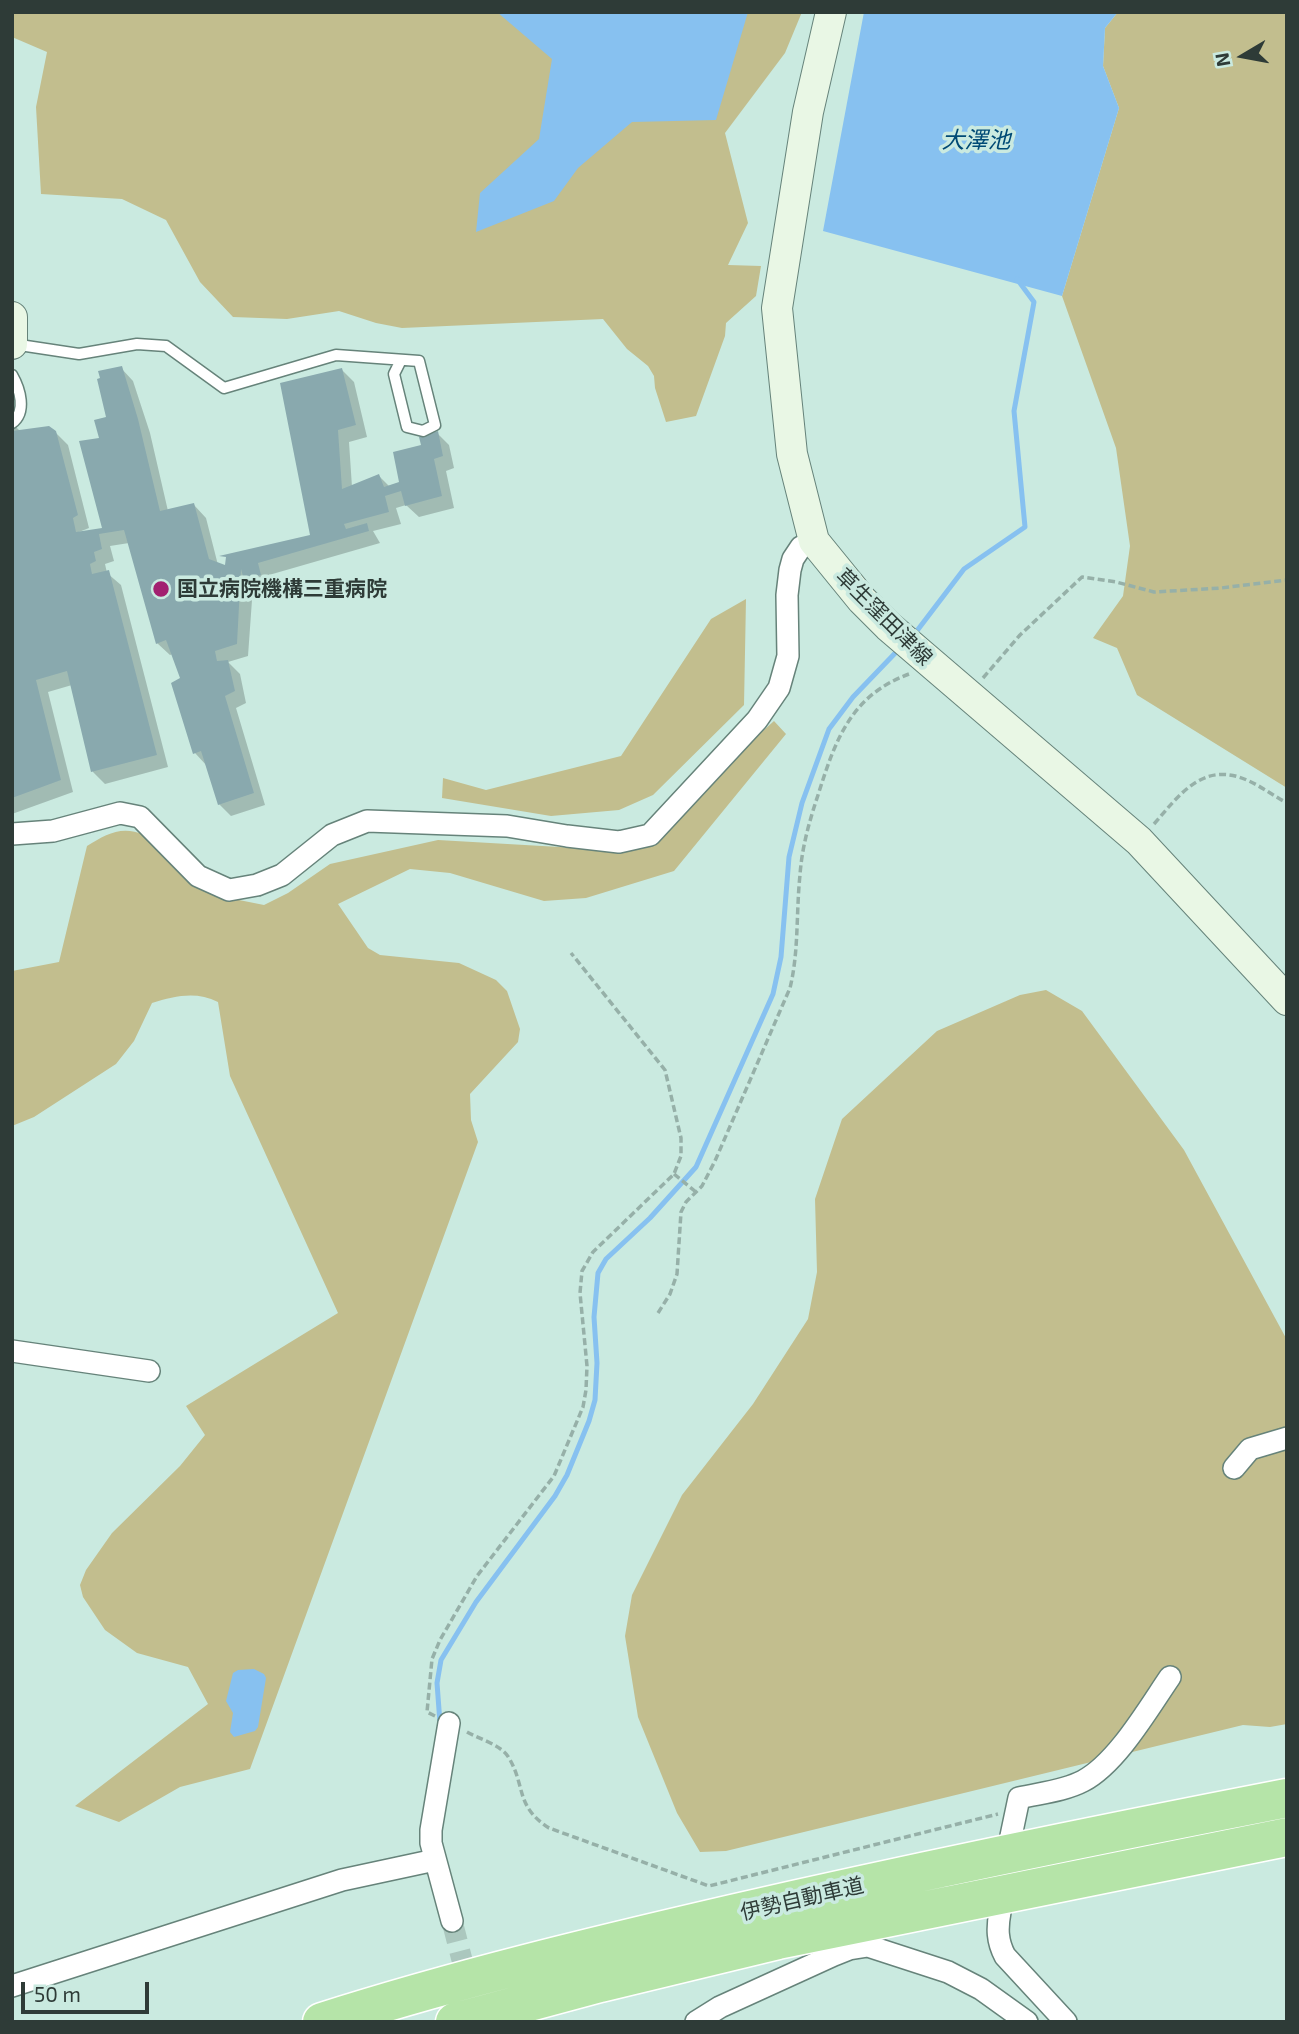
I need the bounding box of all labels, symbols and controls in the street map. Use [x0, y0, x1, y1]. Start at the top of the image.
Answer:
north arrow [1208, 21, 1278, 91]
text: N [1209, 51, 1234, 68]
water label: 大澤池 [942, 126, 1010, 154]
street label: 草生窪田津線 [831, 564, 937, 670]
place label: 国立病院機構三重病院 [177, 576, 387, 602]
marker: 国立病院機構三重病院 [151, 579, 171, 599]
street label: 伊勢自動車道 [738, 1873, 866, 1925]
scale bar [24, 1968, 152, 2012]
text: 50 m [34, 1981, 81, 2006]

